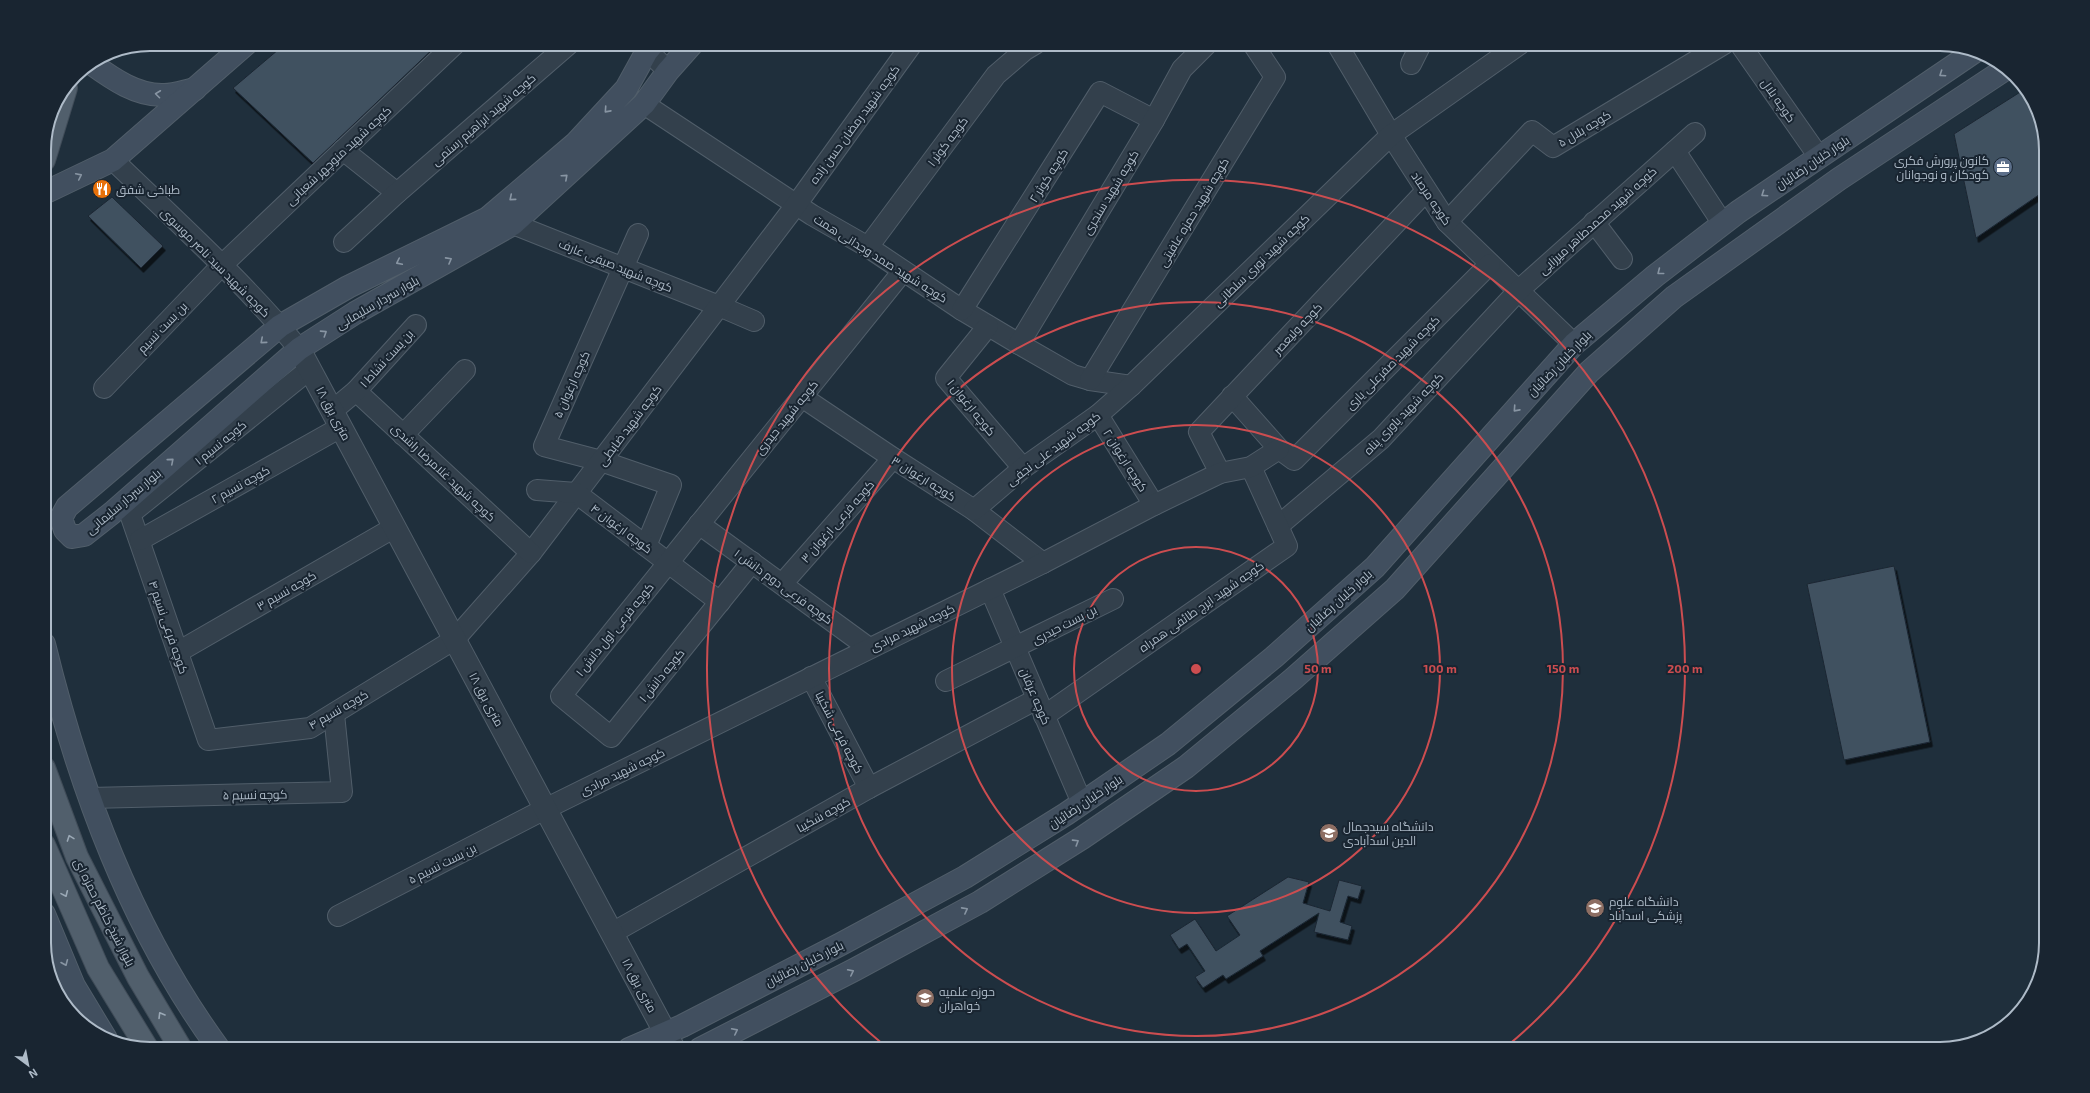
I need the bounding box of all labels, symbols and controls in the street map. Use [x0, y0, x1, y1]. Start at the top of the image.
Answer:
street label: کوچه شهید رمضان حسن زاده [806, 62, 904, 188]
one-way arrow [1939, 69, 1946, 76]
street label: کوچه شهید ابراهیم رستمی [428, 70, 540, 170]
street label: کوچه بلال [1756, 76, 1799, 126]
one-way arrow [155, 90, 161, 99]
street label: کوچه شهید منوچهر شعبانی [283, 103, 396, 210]
one-way arrow [604, 105, 611, 113]
street label: کوچه بلال ۵ [1555, 107, 1615, 152]
street label: کوچه کوثر ۱ [924, 113, 973, 170]
street label: بلوار خلبان رضائیان [1773, 132, 1852, 193]
street label: کوچه کوثر ۲ [1026, 145, 1073, 206]
street label: کوچه شهید سنجری [1079, 147, 1143, 238]
place label: کانون پرورش فکری کودکان و نوجوانان [1894, 153, 1989, 182]
street label: کوچه شهید حمزه عافیتی [1155, 155, 1234, 271]
office icon: کانون پرورش فکری کودکان و نوجوانان [1992, 156, 2014, 178]
street label: کوچه شهید محمدطاهر میرزایی [1535, 163, 1661, 279]
street label: کوچه مرصاد [1407, 169, 1455, 229]
one-way arrow [75, 173, 83, 181]
one-way arrow [560, 175, 568, 182]
restaurant icon: طباخی شفق [91, 178, 113, 200]
place label: طباخی شفق [116, 182, 180, 197]
one-way arrow [1762, 189, 1769, 196]
one-way arrow [509, 194, 516, 201]
street label: کوچه شهید سید ناصر موسوی [156, 205, 273, 322]
street label: کوچه شهید صمد وجدانی همت [810, 211, 950, 308]
street label: کوچه شهید نوری سلطانی [1210, 211, 1314, 312]
street label: کوچه شهید صیفی عارف [556, 236, 675, 297]
one-way arrow [396, 257, 404, 265]
one-way arrow [444, 258, 452, 265]
one-way arrow [1658, 267, 1665, 274]
street label: بلوار سردار سلیمانی [333, 273, 422, 332]
street label: بن بست نسیم [134, 299, 191, 357]
street label: کوچه ولیعصر [1269, 299, 1327, 359]
street label: کوچه شهید صفرعلی یاری [1342, 312, 1444, 414]
street label: بن یست نشاط ۱ [356, 326, 416, 390]
street label: بلوار خلبان رضائیان [1524, 327, 1595, 399]
one-way arrow [320, 330, 327, 338]
one-way arrow [260, 336, 268, 343]
street label: کوچه ارغوان ۵ [550, 348, 595, 421]
street label: کوچه شهید یاوری پناه [1360, 369, 1448, 459]
street label: کوچه ارغوان ۱ [943, 376, 999, 440]
street label: کوچه شهید حیدری [752, 377, 823, 459]
street label: کوچه شهید ضابطی [594, 382, 666, 470]
street label: ۱۸ متری برق [313, 384, 354, 443]
one-way arrow [1514, 405, 1521, 412]
street label: کوچه شهید علی نجفی [1003, 408, 1105, 490]
street label: کوچه نسیم ۱ [191, 417, 250, 469]
street label: کوچه شهید غلامرضا راشدی [387, 420, 499, 526]
street label: کوچه ارغوان ۲ [1099, 426, 1151, 496]
street label: کوچه ارغوان ۳ [888, 453, 959, 506]
one-way arrow [166, 458, 174, 466]
street label: کوچه نسیم ۲ [208, 462, 273, 508]
street label: بلوار سردار سلیمانی [83, 466, 164, 537]
street label: کوچه فرعی ارغوان ۳ [797, 477, 879, 567]
street label: کوچه ارغوان ۴ [587, 500, 655, 558]
street label: کوچه فرعی دوم دانش ۱ [730, 546, 836, 629]
street label: کوچه شهید ایرج طائفی همراه [1136, 558, 1268, 657]
street label: بلوار خلبان رضائیان [1301, 566, 1375, 635]
street label: کوچه نسیم ۳ [254, 567, 320, 615]
street label: کوچه فرعی نسیم ۴ [144, 579, 192, 676]
street label: کوچه فرعی اول دانش ۱ [572, 580, 658, 680]
street label: کوچه شهید مرادی [867, 600, 958, 656]
street label: بن بست حیدری [1029, 602, 1099, 647]
street label: کوچه دانش ۱ [635, 646, 689, 706]
text: 50 m [1304, 661, 1332, 675]
text: 100 m [1423, 661, 1457, 675]
text: 150 m [1547, 661, 1579, 675]
text: 200 m [1667, 661, 1703, 675]
centre of rings [1189, 662, 1203, 676]
street label: کوچه عرفان [1015, 666, 1054, 728]
street label: ۱۸ متری برق [466, 670, 507, 729]
street label: کوچه نسیم ۴ [306, 686, 372, 734]
street label: کوچه فرعی شکیبا [811, 689, 867, 777]
street label: کوچه شهید مرادی [577, 744, 668, 800]
street label: بلوار خلبان رضائیان [1046, 771, 1125, 832]
street label: کوچه نسیم ۵ [222, 786, 288, 805]
street label: کوچه شکیبا [794, 794, 854, 837]
place label: دانشگاه سیدجمال الدین اسدآبادی [1343, 819, 1434, 848]
school or university icon: دانشگاه سیدجمال الدین اسدآبادی [1318, 822, 1340, 844]
one-way arrow [67, 834, 75, 841]
one-way arrow [1072, 839, 1079, 847]
street label: بن بست نسیم ۵ [406, 840, 479, 888]
street label: بلوار شیخ کاظم حمزه ای [70, 856, 138, 969]
one-way arrow [60, 890, 68, 897]
place label: دانشگاه علوم پزشکی اسدآباد [1609, 894, 1683, 925]
school or university icon: دانشگاه علوم پزشکی اسدآباد [1584, 897, 1606, 919]
one-way arrow [961, 908, 968, 915]
street label: بلوار خلبان رضائیان [763, 937, 846, 990]
street label: ۱۸ متری برق [619, 956, 660, 1015]
one-way arrow [60, 960, 68, 967]
one-way arrow [847, 969, 854, 977]
place label: حوزه علمیه خواهران [939, 984, 995, 1013]
school or university icon: حوزه علمیه خواهران [914, 987, 936, 1009]
one-way arrow [159, 1012, 166, 1019]
one-way arrow [731, 1028, 738, 1036]
north arrow [8, 1045, 48, 1085]
text: N [27, 1066, 40, 1082]

